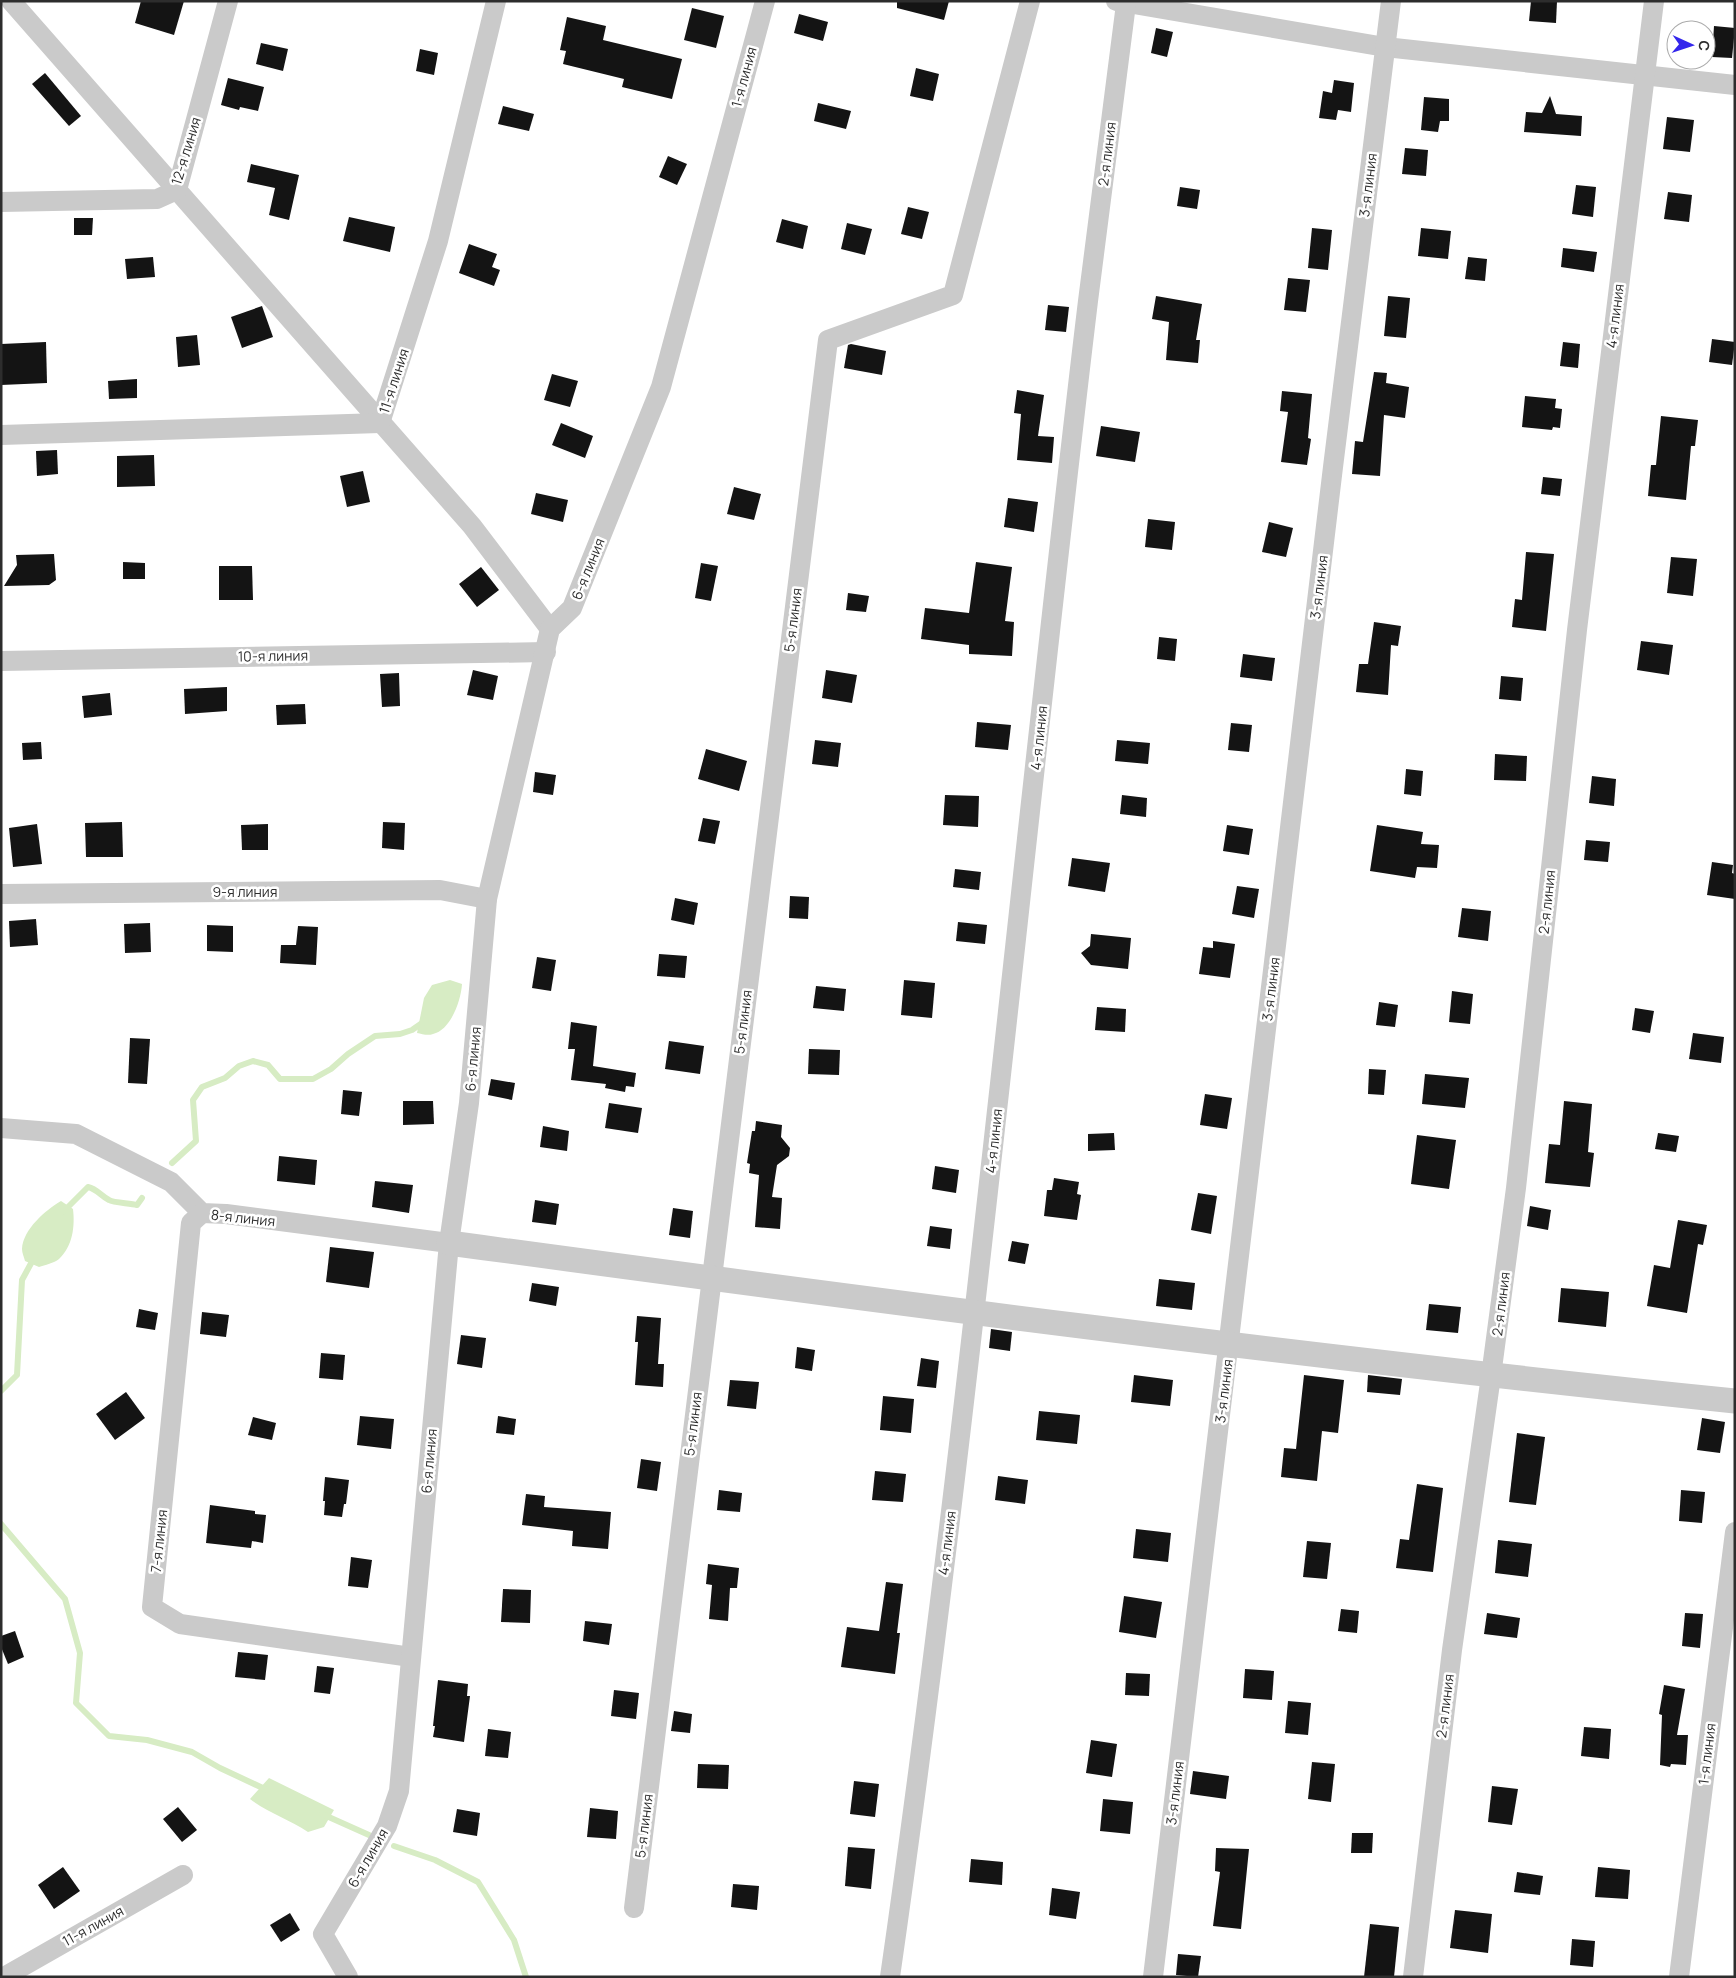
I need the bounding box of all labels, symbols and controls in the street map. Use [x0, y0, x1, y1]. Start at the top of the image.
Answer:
north arrow [1666, 20, 1716, 70]
text: С [1695, 40, 1714, 51]
street label: 1-я линия [726, 45, 761, 109]
street label: 12-я линия [166, 115, 205, 187]
street label: 2-я линия [1093, 121, 1120, 187]
street label: 3-я линия [1354, 152, 1381, 218]
street label: 4-я линия [1601, 283, 1628, 349]
street label: 11-я линия [374, 346, 413, 416]
street label: 6-я линия [567, 535, 609, 603]
street label: 3-я линия [1305, 554, 1332, 620]
street label: 5-я линия [779, 587, 806, 653]
street label: 10-я линия [238, 645, 308, 666]
street label: 4-я линия [1026, 705, 1051, 771]
street label: 2-я линия [1534, 869, 1559, 935]
street label: 9-я линия [212, 882, 278, 901]
street label: 3-я линия [1257, 956, 1284, 1022]
street label: 5-я линия [729, 989, 756, 1055]
street label: 6-я линия [460, 1026, 485, 1092]
street label: 4-я линия [981, 1108, 1006, 1174]
street label: 8-я линия [210, 1205, 276, 1230]
street label: 2-я линия [1487, 1271, 1514, 1337]
street label: 3-я линия [1210, 1358, 1237, 1424]
street label: 5-я линия [679, 1391, 706, 1457]
street label: 6-я линия [416, 1428, 441, 1494]
street label: 7-я линия [146, 1508, 171, 1573]
street label: 4-я линия [933, 1510, 960, 1576]
street label: 2-я линия [1431, 1673, 1458, 1739]
street label: 1-я линия [1693, 1722, 1720, 1786]
street label: 3-я линия [1161, 1760, 1188, 1826]
street label: 5-я линия [630, 1793, 657, 1859]
street label: 6-я линия [343, 1825, 392, 1891]
street label: 11-я линия [59, 1901, 127, 1950]

